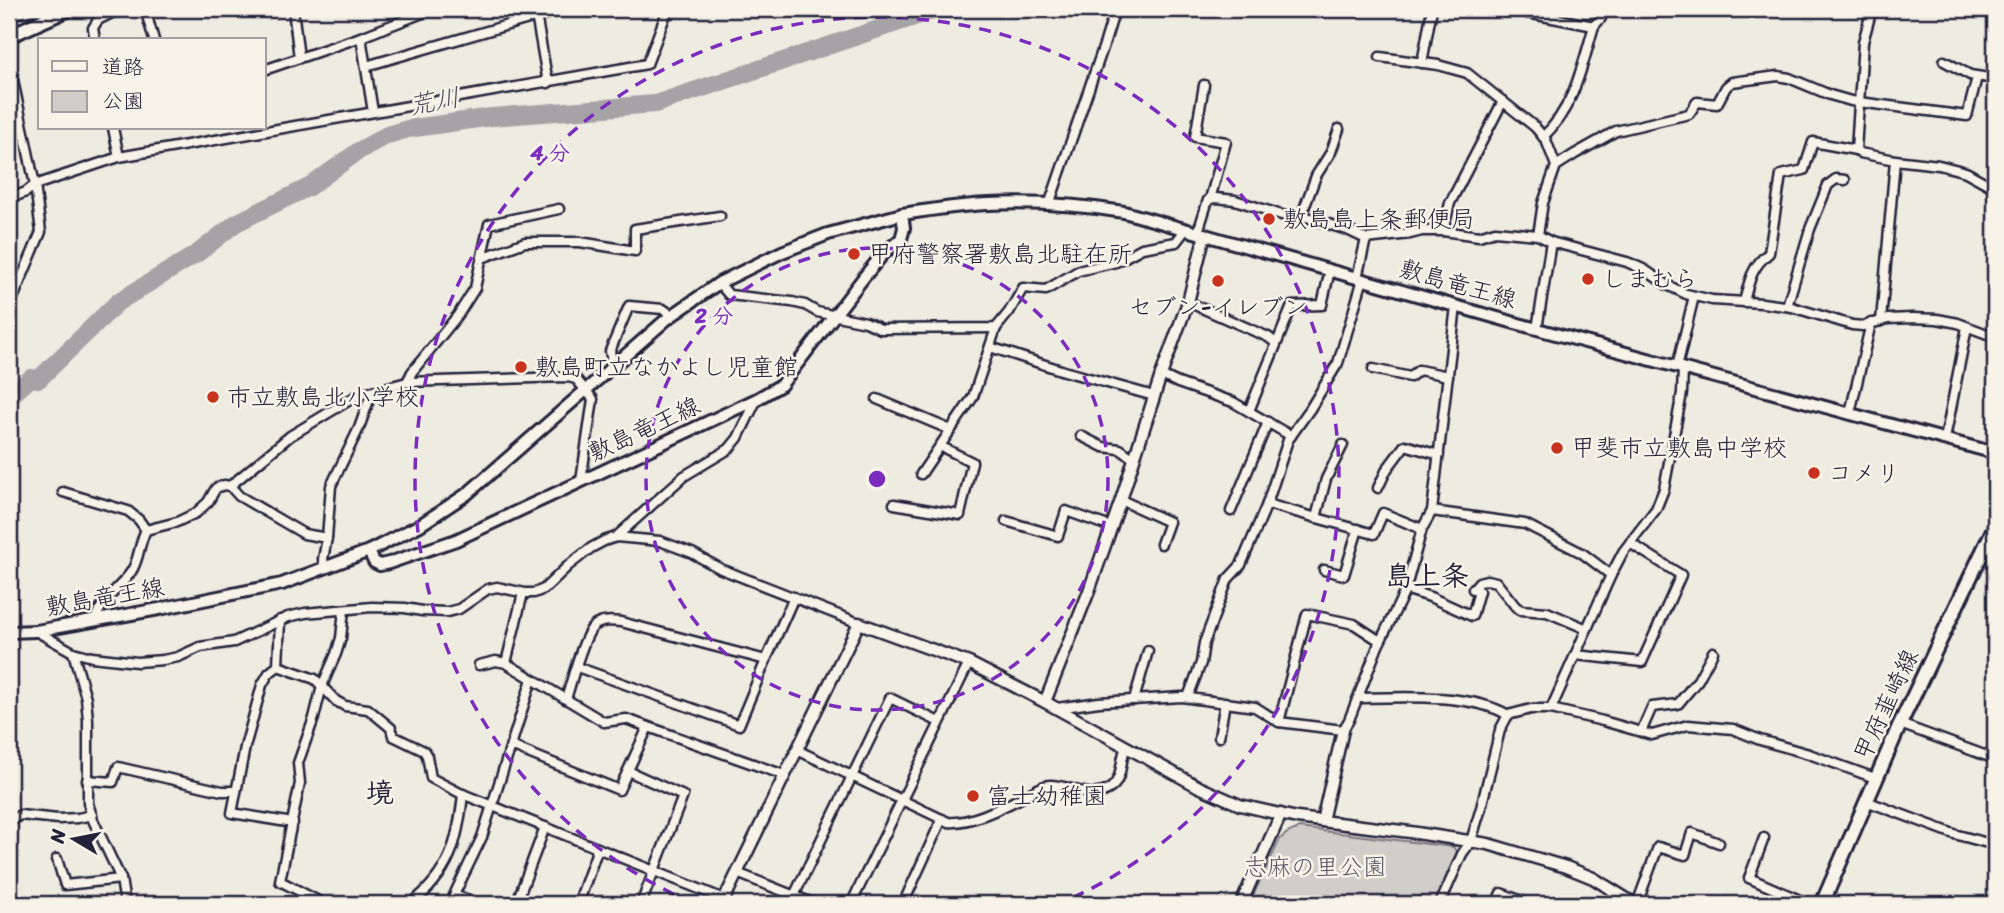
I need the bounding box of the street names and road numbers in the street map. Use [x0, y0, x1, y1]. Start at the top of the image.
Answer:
street label: 敷島竜王線 [1395, 247, 1521, 321]
street label: 敷島竜王線 [581, 385, 707, 473]
street label: 敷島竜王線 [42, 566, 168, 628]
street label: 甲府韮崎線 [1842, 642, 1930, 768]

